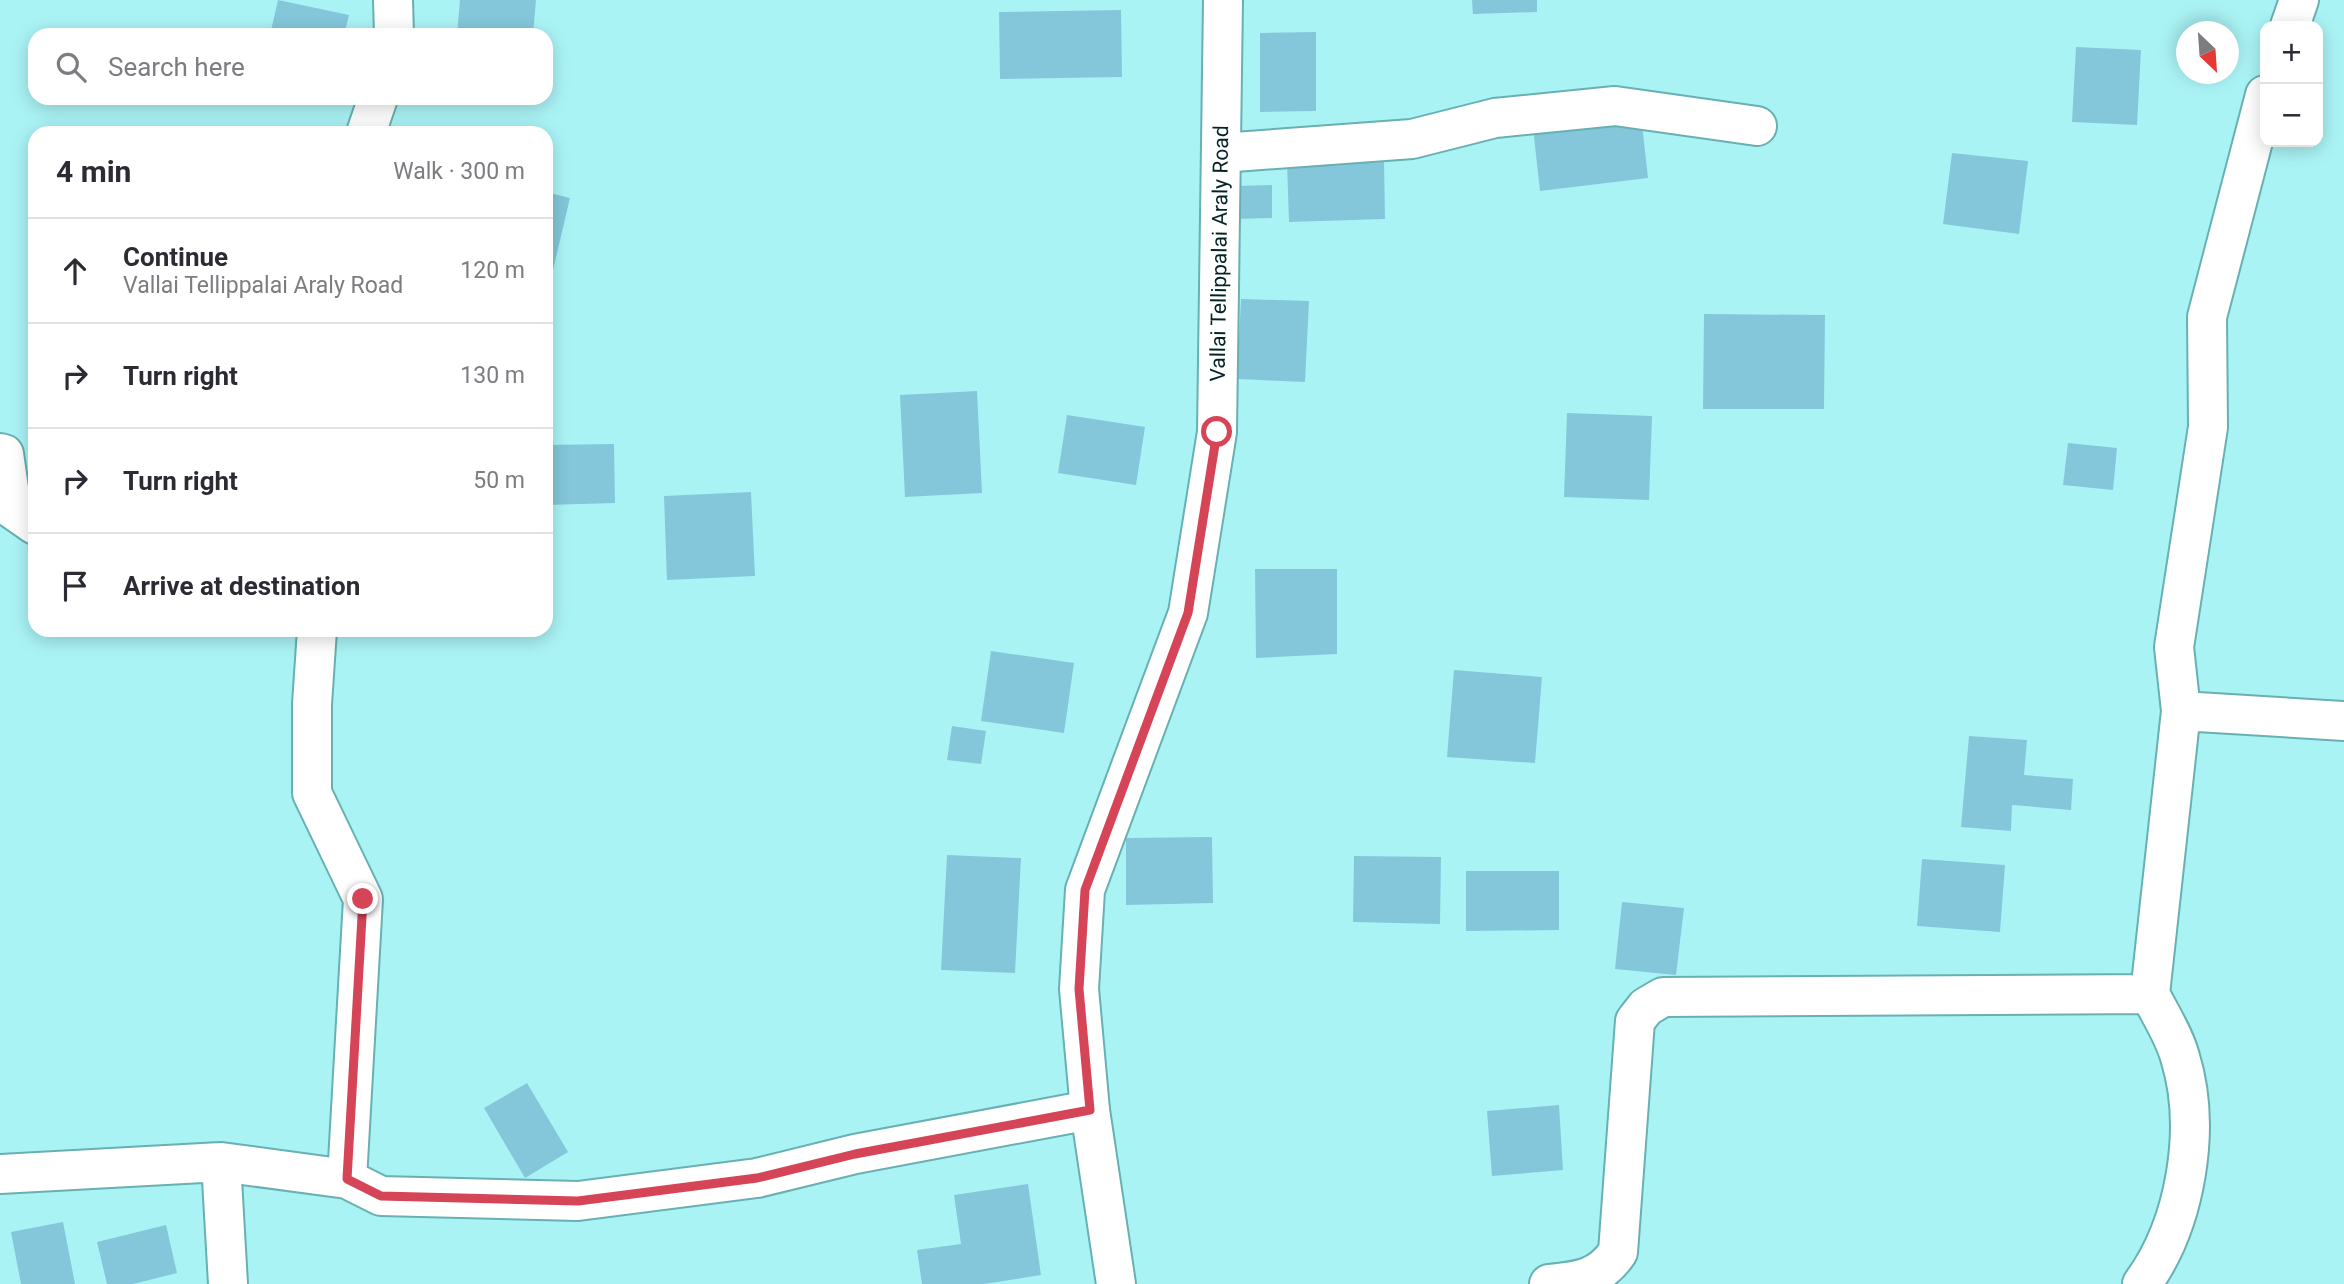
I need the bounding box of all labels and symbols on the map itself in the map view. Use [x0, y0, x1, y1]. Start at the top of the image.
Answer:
north arrow [2176, 21, 2239, 84]
street label: Vallai Tellippalai Araly Road [1206, 125, 1233, 382]
route start [1201, 416, 1232, 447]
route end [347, 883, 378, 914]

